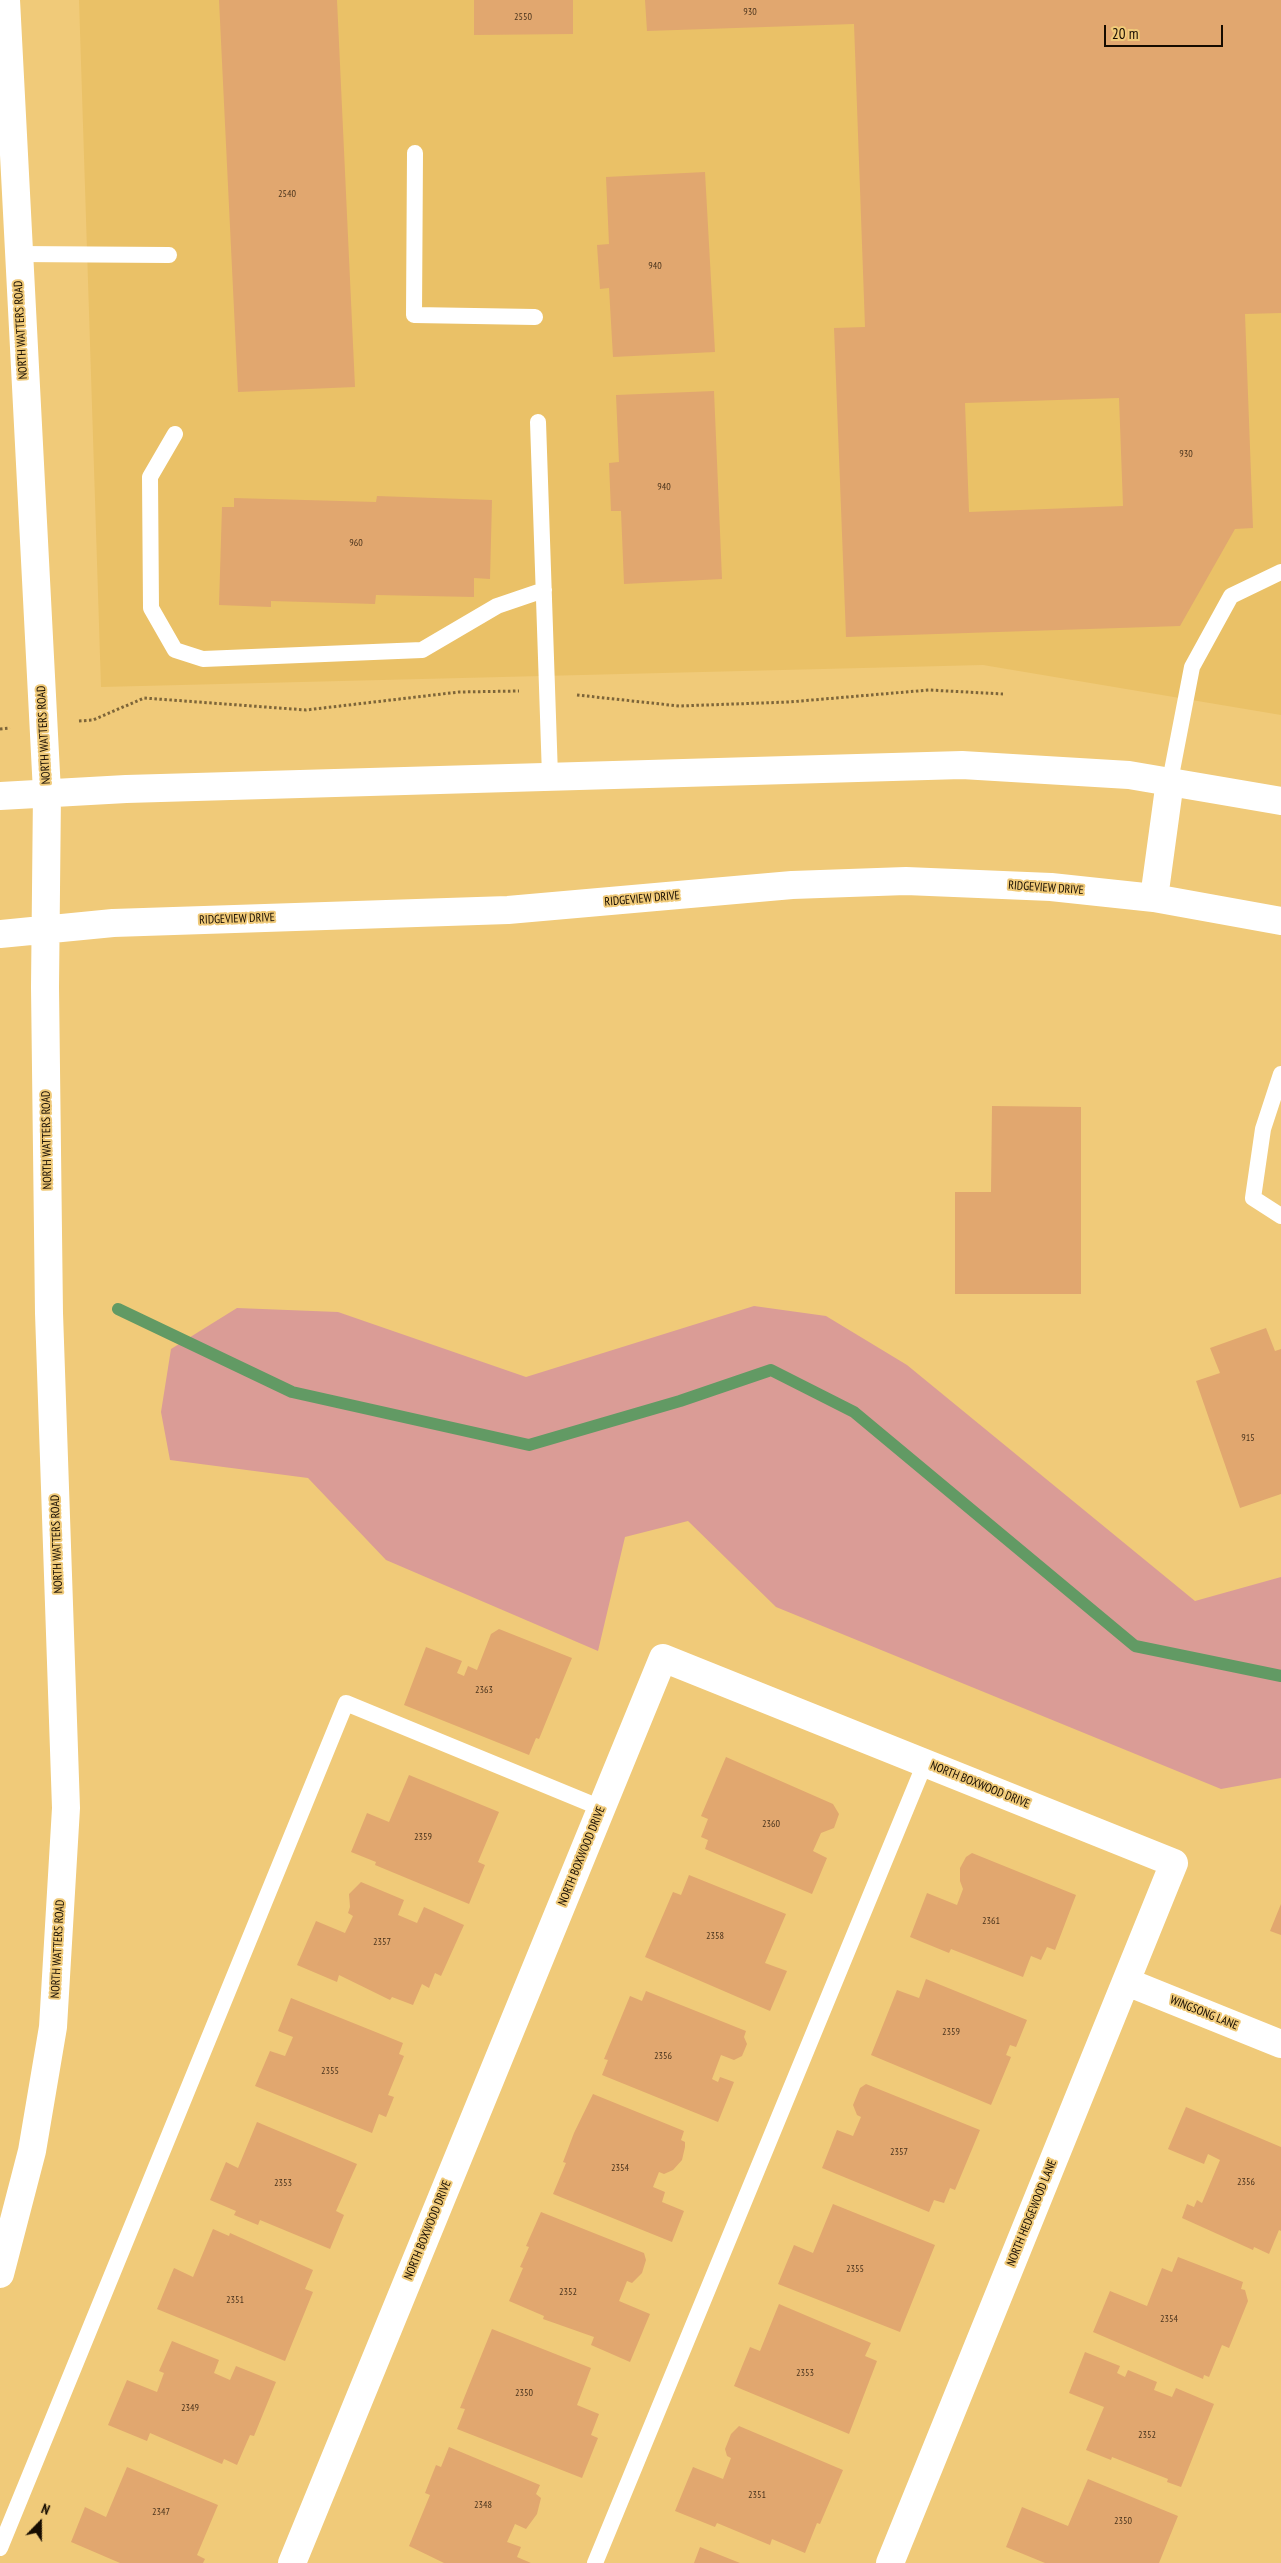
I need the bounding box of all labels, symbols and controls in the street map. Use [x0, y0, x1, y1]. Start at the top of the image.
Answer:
house number: 930 [743, 6, 757, 18]
house number: 2550 [514, 11, 532, 23]
scale bar [1106, 15, 1225, 47]
text: 20 m [1112, 24, 1138, 43]
house number: 2540 [278, 188, 296, 200]
house number: 940 [648, 260, 662, 272]
street label: NORTH WATTERS ROAD [11, 280, 31, 380]
house number: 930 [1179, 448, 1193, 460]
house number: 940 [657, 481, 671, 493]
house number: 960 [349, 537, 363, 549]
street label: NORTH WATTERS ROAD [34, 685, 54, 785]
street label: RIDGEVIEW DRIVE [1008, 878, 1084, 898]
street label: RIDGEVIEW DRIVE [604, 889, 680, 909]
street label: RIDGEVIEW DRIVE [199, 910, 275, 928]
street label: NORTH WATTERS ROAD [39, 1091, 55, 1189]
house number: 915 [1241, 1432, 1255, 1444]
street label: NORTH WATTERS ROAD [48, 1494, 66, 1594]
house number: 2363 [475, 1684, 493, 1696]
street label: NORTH BOXWOOD DRIVE [928, 1758, 1032, 1812]
street label: NORTH BOXWOOD DRIVE [555, 1804, 609, 1908]
house number: 2360 [762, 1818, 780, 1830]
house number: 2359 [414, 1831, 432, 1843]
street label: NORTH WATTERS ROAD [48, 1899, 68, 1999]
house number: 2361 [982, 1915, 1000, 1927]
house number: 2358 [706, 1930, 724, 1942]
house number: 2357 [373, 1936, 391, 1948]
street label: WINGSONG LANE [1168, 1993, 1240, 2033]
house number: 2359 [942, 2026, 960, 2038]
house number: 2356 [654, 2050, 672, 2062]
house number: 2355 [321, 2065, 339, 2077]
house number: 2357 [890, 2146, 908, 2158]
street label: NORTH HEDGEWOOD LANE [1004, 2158, 1060, 2268]
house number: 2354 [611, 2162, 629, 2174]
house number: 2356 [1237, 2176, 1255, 2188]
house number: 2353 [274, 2177, 292, 2189]
street label: NORTH BOXWOOD DRIVE [401, 2178, 455, 2282]
house number: 2355 [846, 2263, 864, 2275]
house number: 2352 [559, 2286, 577, 2298]
house number: 2351 [226, 2294, 244, 2306]
house number: 2354 [1160, 2313, 1178, 2325]
house number: 2353 [796, 2367, 814, 2379]
house number: 2350 [515, 2387, 533, 2399]
house number: 2349 [181, 2402, 199, 2414]
house number: 2352 [1138, 2429, 1156, 2441]
house number: 2351 [748, 2489, 766, 2501]
north arrow [15, 2498, 65, 2548]
text: N [39, 2499, 52, 2519]
house number: 2348 [474, 2499, 492, 2511]
house number: 2347 [152, 2506, 170, 2518]
house number: 2350 [1114, 2515, 1132, 2527]

